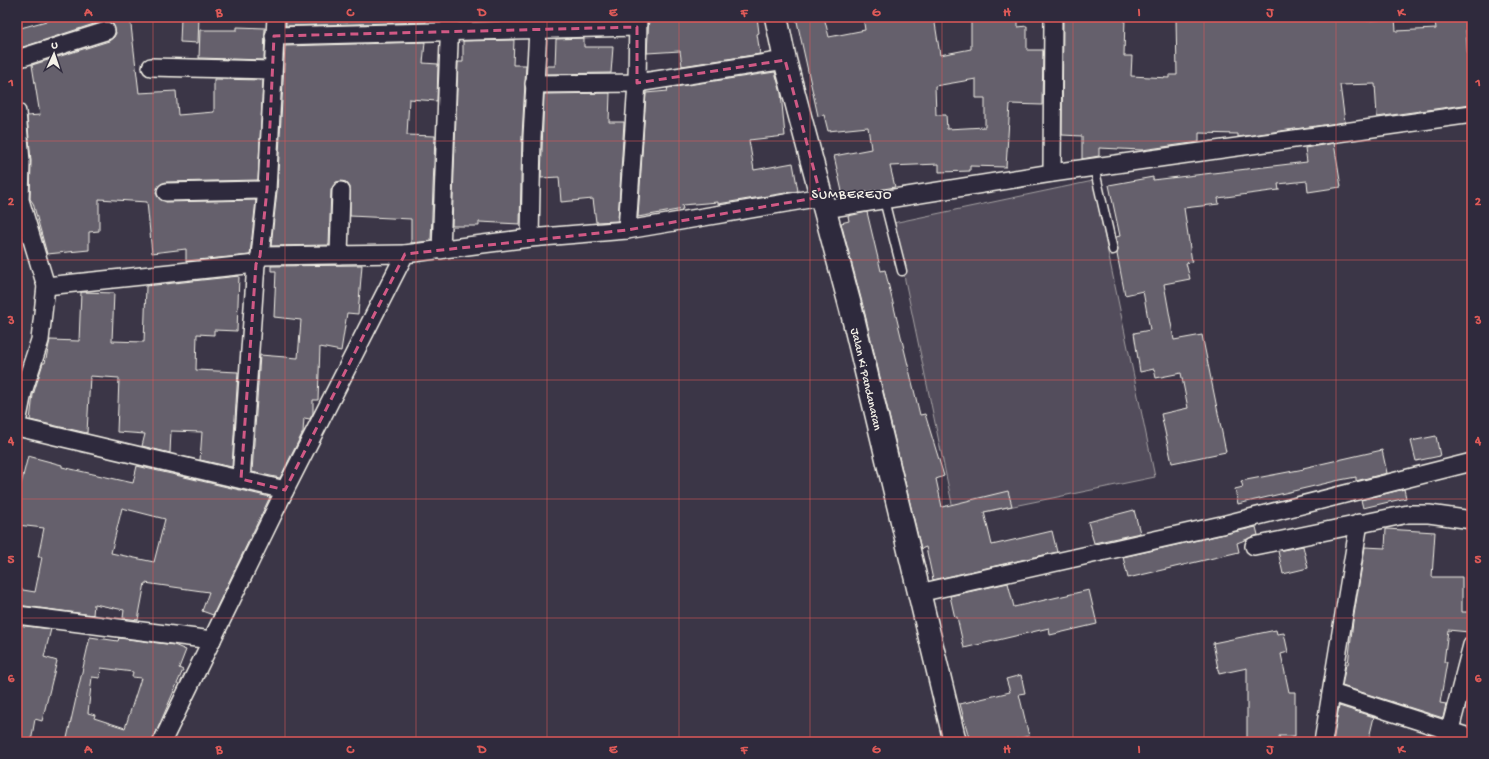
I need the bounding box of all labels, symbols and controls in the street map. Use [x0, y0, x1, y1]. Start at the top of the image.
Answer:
text: A [83, 6, 93, 21]
text: B [215, 6, 224, 21]
text: C [345, 6, 355, 21]
text: D [477, 6, 487, 21]
text: E [609, 6, 618, 21]
text: F [740, 6, 749, 21]
text: G [872, 6, 881, 21]
text: H [1003, 6, 1011, 21]
text: I [1137, 6, 1141, 21]
text: J [1266, 6, 1275, 21]
text: K [1396, 6, 1406, 21]
north arrow [34, 34, 74, 74]
text: U [51, 40, 59, 52]
text: 1 [7, 76, 14, 91]
text: 1 [1474, 76, 1481, 91]
district label: SUMBEREJO [811, 187, 893, 204]
text: 2 [8, 195, 15, 210]
text: 2 [1475, 195, 1482, 210]
text: 3 [7, 314, 15, 329]
text: 3 [1474, 314, 1482, 329]
street label: Jalan Ki Pandanaran [846, 327, 884, 432]
text: 4 [7, 434, 15, 449]
text: 4 [1474, 434, 1482, 449]
text: 5 [8, 553, 15, 568]
text: 5 [1475, 553, 1482, 568]
text: 6 [8, 672, 15, 687]
text: 6 [1475, 672, 1482, 687]
text: A [83, 743, 93, 758]
text: B [215, 743, 224, 758]
text: C [345, 743, 355, 758]
text: D [477, 743, 487, 758]
text: E [609, 743, 618, 758]
text: F [740, 743, 749, 758]
text: G [872, 743, 881, 758]
text: H [1003, 743, 1011, 758]
text: I [1137, 743, 1141, 758]
text: J [1266, 743, 1275, 758]
text: K [1396, 743, 1406, 758]

